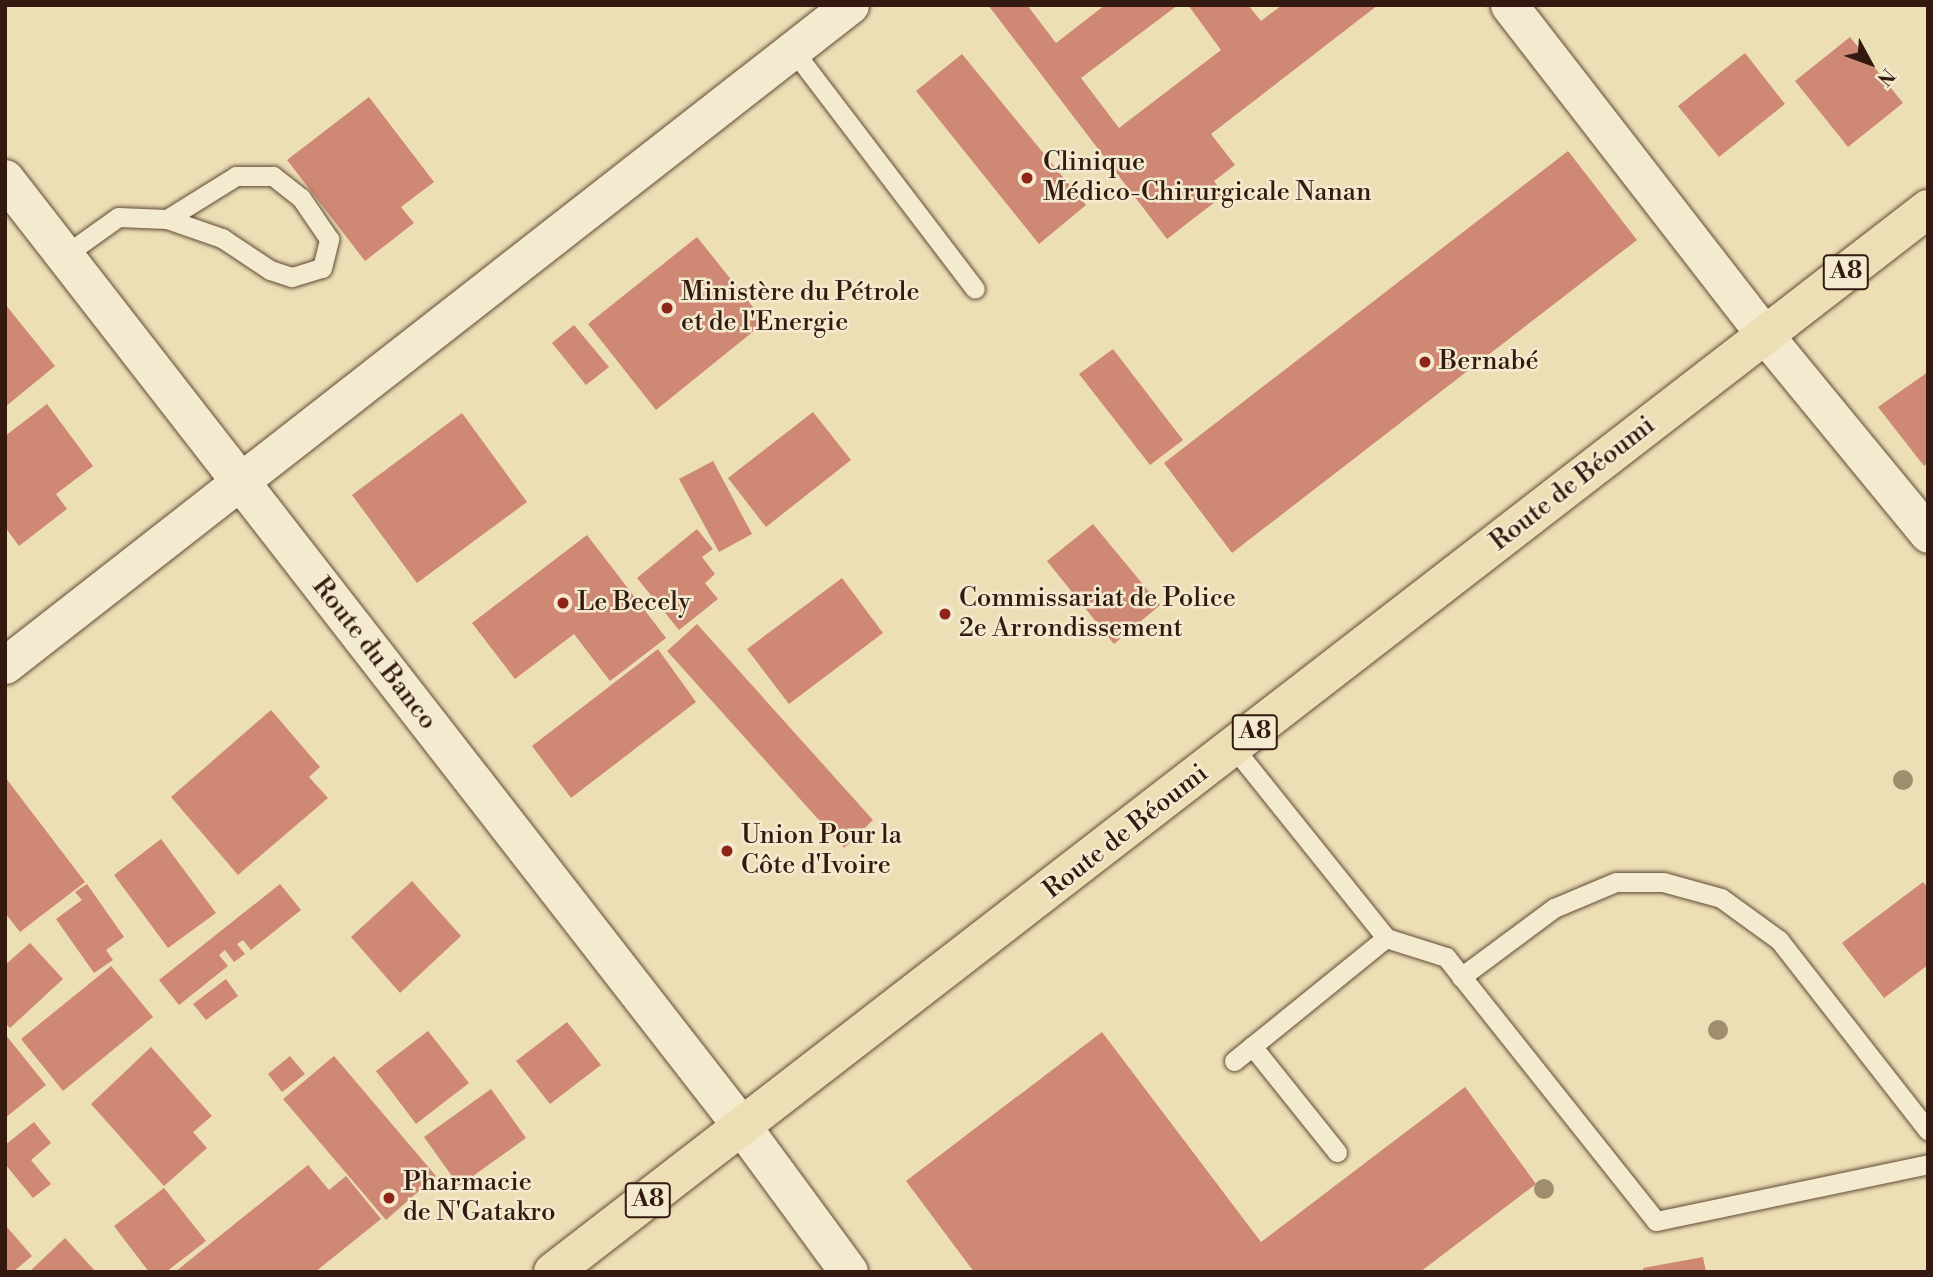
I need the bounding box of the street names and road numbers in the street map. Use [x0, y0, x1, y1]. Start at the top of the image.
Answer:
road number: A8 [1822, 251, 1870, 292]
street label: Route de Béoumi [1485, 410, 1661, 558]
street label: Route du Banco [305, 572, 443, 736]
road number: A8 [1230, 712, 1280, 752]
street label: Route de Béoumi [1038, 758, 1214, 906]
road number: A8 [624, 1180, 672, 1220]

